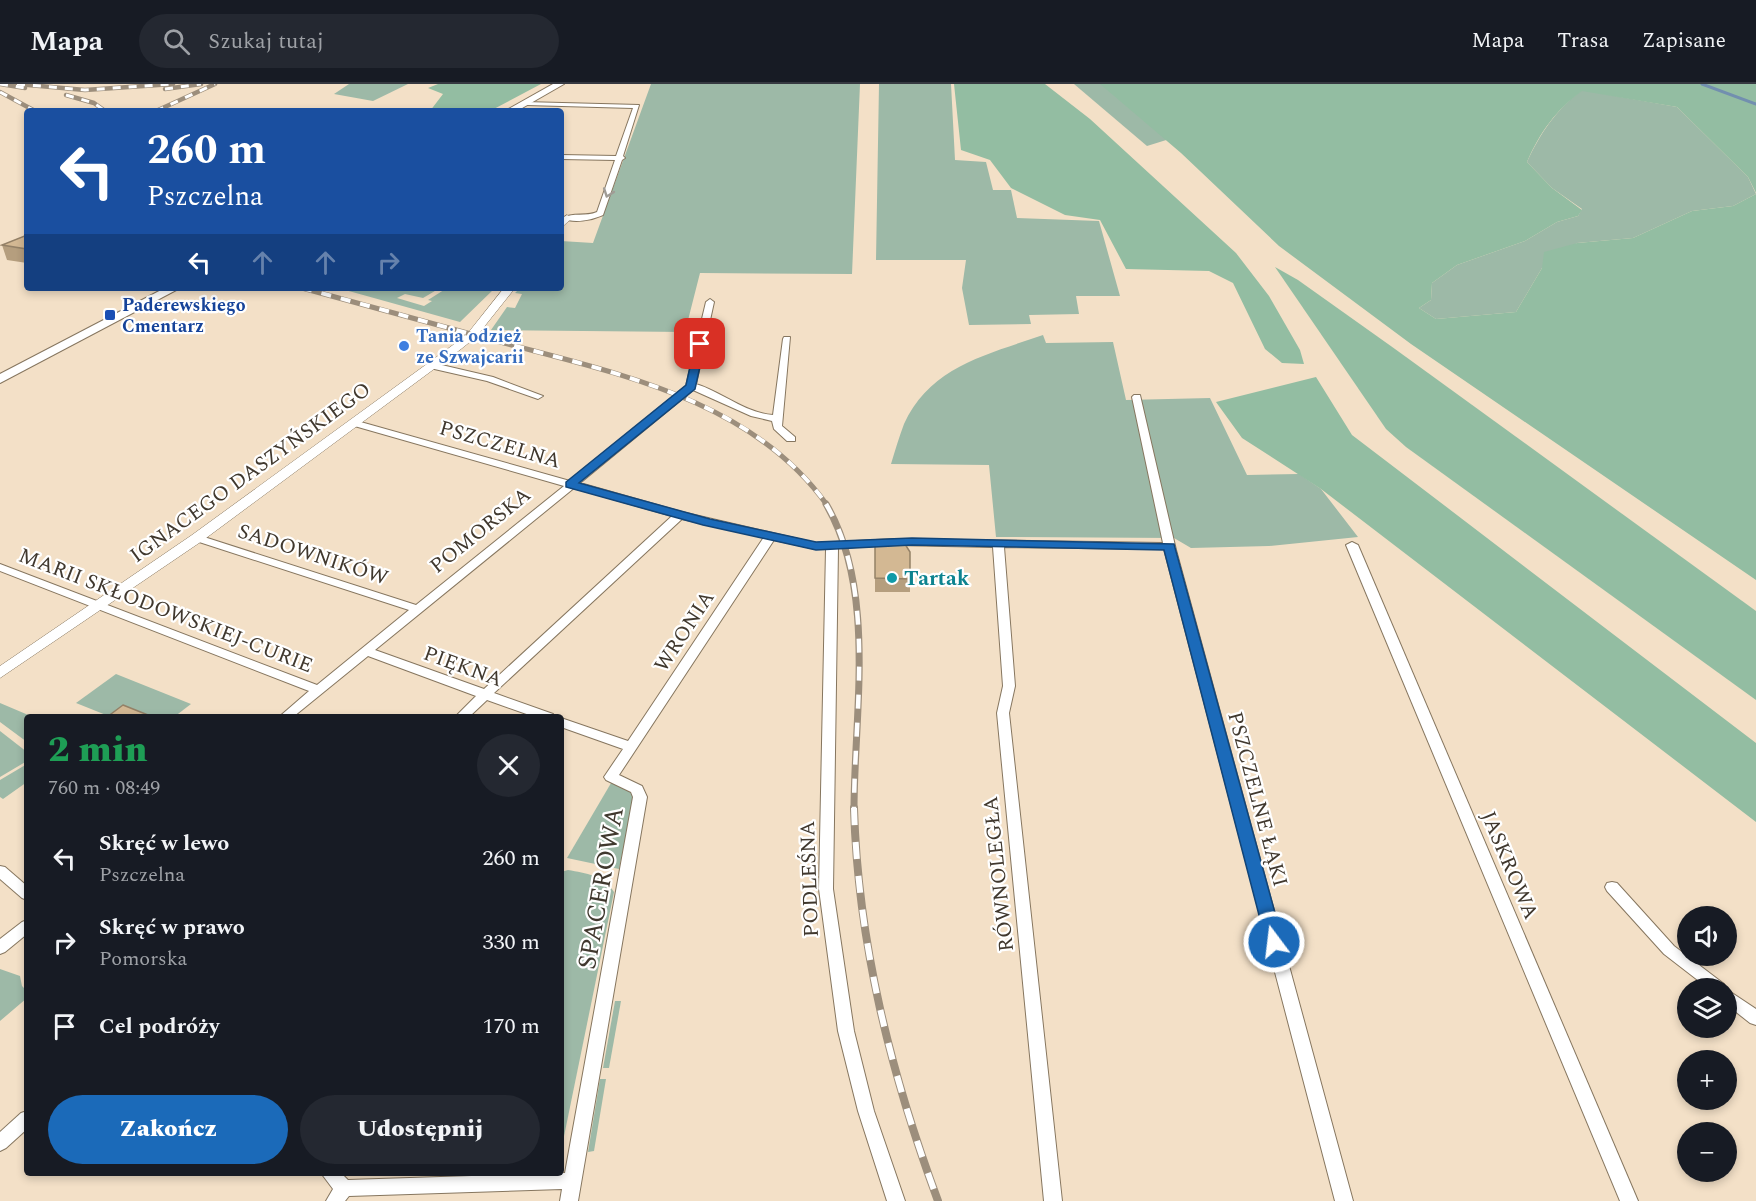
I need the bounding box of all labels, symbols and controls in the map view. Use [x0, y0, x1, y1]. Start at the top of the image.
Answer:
search box [139, 14, 559, 68]
text: Mapa [30, 20, 103, 63]
icon: search [160, 25, 193, 58]
text: Szukaj tutaj [208, 25, 324, 58]
text: Mapa [1472, 25, 1524, 57]
text: Trasa [1557, 25, 1609, 57]
text: Zapisane [1642, 25, 1726, 57]
text: 260 m [147, 119, 266, 182]
icon: left [48, 132, 126, 210]
text: Pszczelna [147, 176, 263, 218]
one-way arrow [602, 187, 615, 198]
icon: left [183, 246, 216, 279]
icon: ahead [246, 246, 279, 279]
icon: ahead [309, 246, 342, 279]
icon: right [372, 246, 405, 279]
place label: Paderewskiego Cmentarz [122, 292, 246, 340]
marker: Paderewskiego Cmentarz [103, 308, 117, 322]
pin [674, 318, 725, 369]
place label: Tania odzież ze Szwajcarii [416, 323, 524, 371]
icon: arrive [683, 327, 716, 360]
marker: Tania odzież ze Szwajcarii [397, 339, 411, 353]
street label: IGNACEGO DASZYŃSKIEGO [123, 374, 378, 571]
street label: PSZCZELNA [435, 412, 564, 478]
street label: POMORSKA [423, 480, 538, 582]
street label: SADOWNIKÓW [233, 516, 392, 594]
street label: MARII SKŁODOWSKIEJ-CURIE [14, 540, 318, 682]
place label: Tartak [904, 563, 970, 595]
marker: Tartak [885, 571, 899, 585]
street label: WRONIA [646, 584, 723, 679]
street label: PIĘKNA [419, 638, 507, 696]
street label: PSZCZELNE ŁĄKI [1218, 708, 1296, 890]
text: 2 min [48, 723, 148, 778]
button: close [477, 734, 540, 797]
text: 760 m · 08:49 [48, 773, 160, 803]
street label: RÓWNOLEGŁA [975, 794, 1023, 953]
street label: SPACEROWA [567, 804, 635, 973]
street label: JASKROWA [1472, 806, 1546, 925]
street label: PODLEŚNA [792, 820, 828, 938]
text: Skręć w lewo [99, 827, 229, 860]
icon: left [48, 842, 81, 875]
text: 260 m [483, 842, 540, 875]
text: Pszczelna [99, 860, 185, 890]
map controls [1677, 906, 1737, 1182]
button: sound [1677, 906, 1737, 966]
position arrow [1242, 910, 1306, 974]
text: Skręć w prawo [99, 911, 245, 944]
icon: right [48, 926, 81, 959]
text: 330 m [483, 926, 540, 959]
text: Pomorska [99, 944, 187, 974]
button: layers [1677, 978, 1737, 1038]
icon: arrive [48, 1010, 81, 1043]
text: Cel podróży [99, 1010, 219, 1043]
text: 170 m [483, 1010, 540, 1043]
button: + [1677, 1050, 1737, 1110]
button: Zakończ [48, 1095, 288, 1164]
button: Udostępnij [300, 1095, 540, 1164]
button: − [1677, 1122, 1737, 1182]

